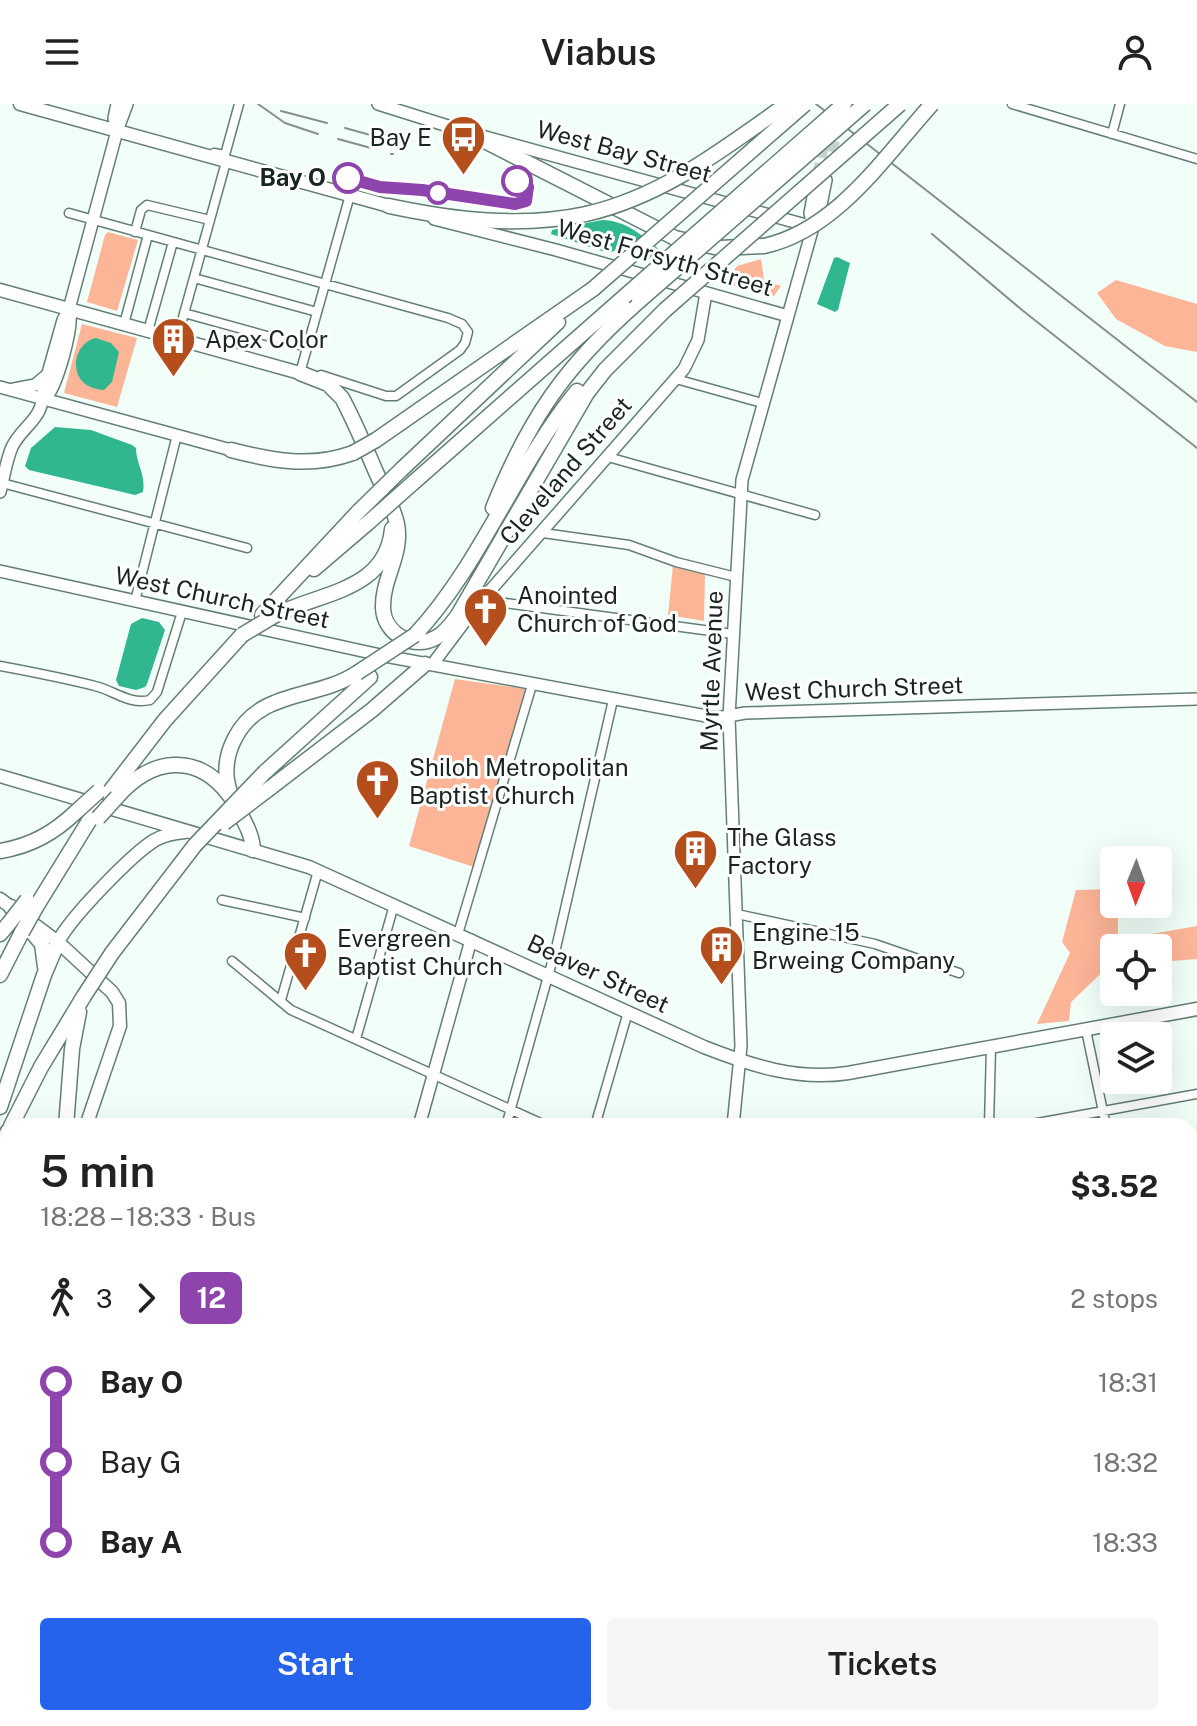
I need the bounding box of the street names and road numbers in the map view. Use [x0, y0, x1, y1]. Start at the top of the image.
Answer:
street label: West Bay Street [534, 114, 715, 188]
street label: West Forsyth Street [554, 213, 776, 301]
street label: Cleveland Street [493, 391, 637, 550]
street label: West Church Street [112, 561, 332, 633]
street label: Myrtle Avenue [694, 590, 728, 752]
street label: West Church Street [744, 670, 964, 706]
street label: Beaver Street [523, 928, 674, 1018]

